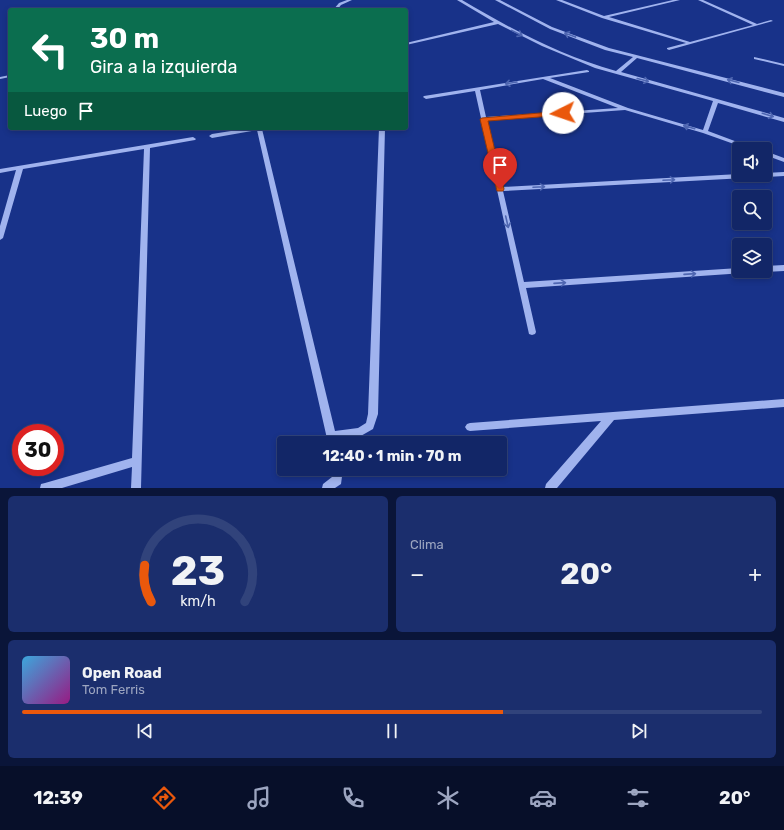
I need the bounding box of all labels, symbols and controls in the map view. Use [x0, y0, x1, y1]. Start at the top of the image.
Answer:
text: 30 m [90, 22, 159, 55]
icon: left [24, 24, 76, 76]
one-way arrow [511, 30, 523, 37]
one-way arrow [564, 31, 576, 39]
text: Gira a la izquierda [90, 56, 237, 78]
one-way arrow [636, 77, 649, 84]
one-way arrow [727, 77, 740, 84]
one-way arrow [505, 79, 518, 87]
position arrow [542, 92, 584, 134]
icon: arrive [75, 100, 97, 122]
text: Luego [24, 102, 67, 120]
one-way arrow [761, 112, 774, 119]
one-way arrow [683, 123, 696, 130]
map controls [732, 142, 772, 278]
button: sound [732, 142, 772, 182]
pin [483, 148, 517, 189]
icon: arrive [489, 154, 511, 176]
one-way arrow [662, 177, 675, 184]
one-way arrow [532, 184, 545, 191]
button: search [732, 190, 772, 230]
one-way arrow [504, 215, 512, 228]
button: layers [732, 238, 772, 278]
one-way arrow [683, 271, 696, 278]
one-way arrow [553, 279, 566, 286]
speed limit sign: 30 [12, 424, 64, 476]
text: 12:40 · 1 min · 70 m [323, 447, 461, 465]
text: Clima [410, 537, 444, 552]
text: 23 [171, 546, 225, 595]
text: 20° [560, 556, 612, 592]
text: − [410, 561, 424, 588]
text: + [748, 561, 762, 588]
text: km/h [180, 593, 216, 610]
text: Open Road [82, 664, 162, 682]
text: Tom Ferris [82, 682, 145, 697]
icon: previous [134, 720, 156, 742]
icon: pause [381, 720, 403, 742]
icon: next [628, 720, 650, 742]
icon: directions [150, 784, 178, 812]
icon: music [245, 784, 273, 812]
icon: phone [339, 784, 367, 812]
icon: climate [434, 784, 462, 812]
icon: car [529, 784, 557, 812]
icon: filters [624, 784, 652, 812]
text: 12:39 [33, 787, 83, 809]
text: 20° [719, 787, 750, 809]

